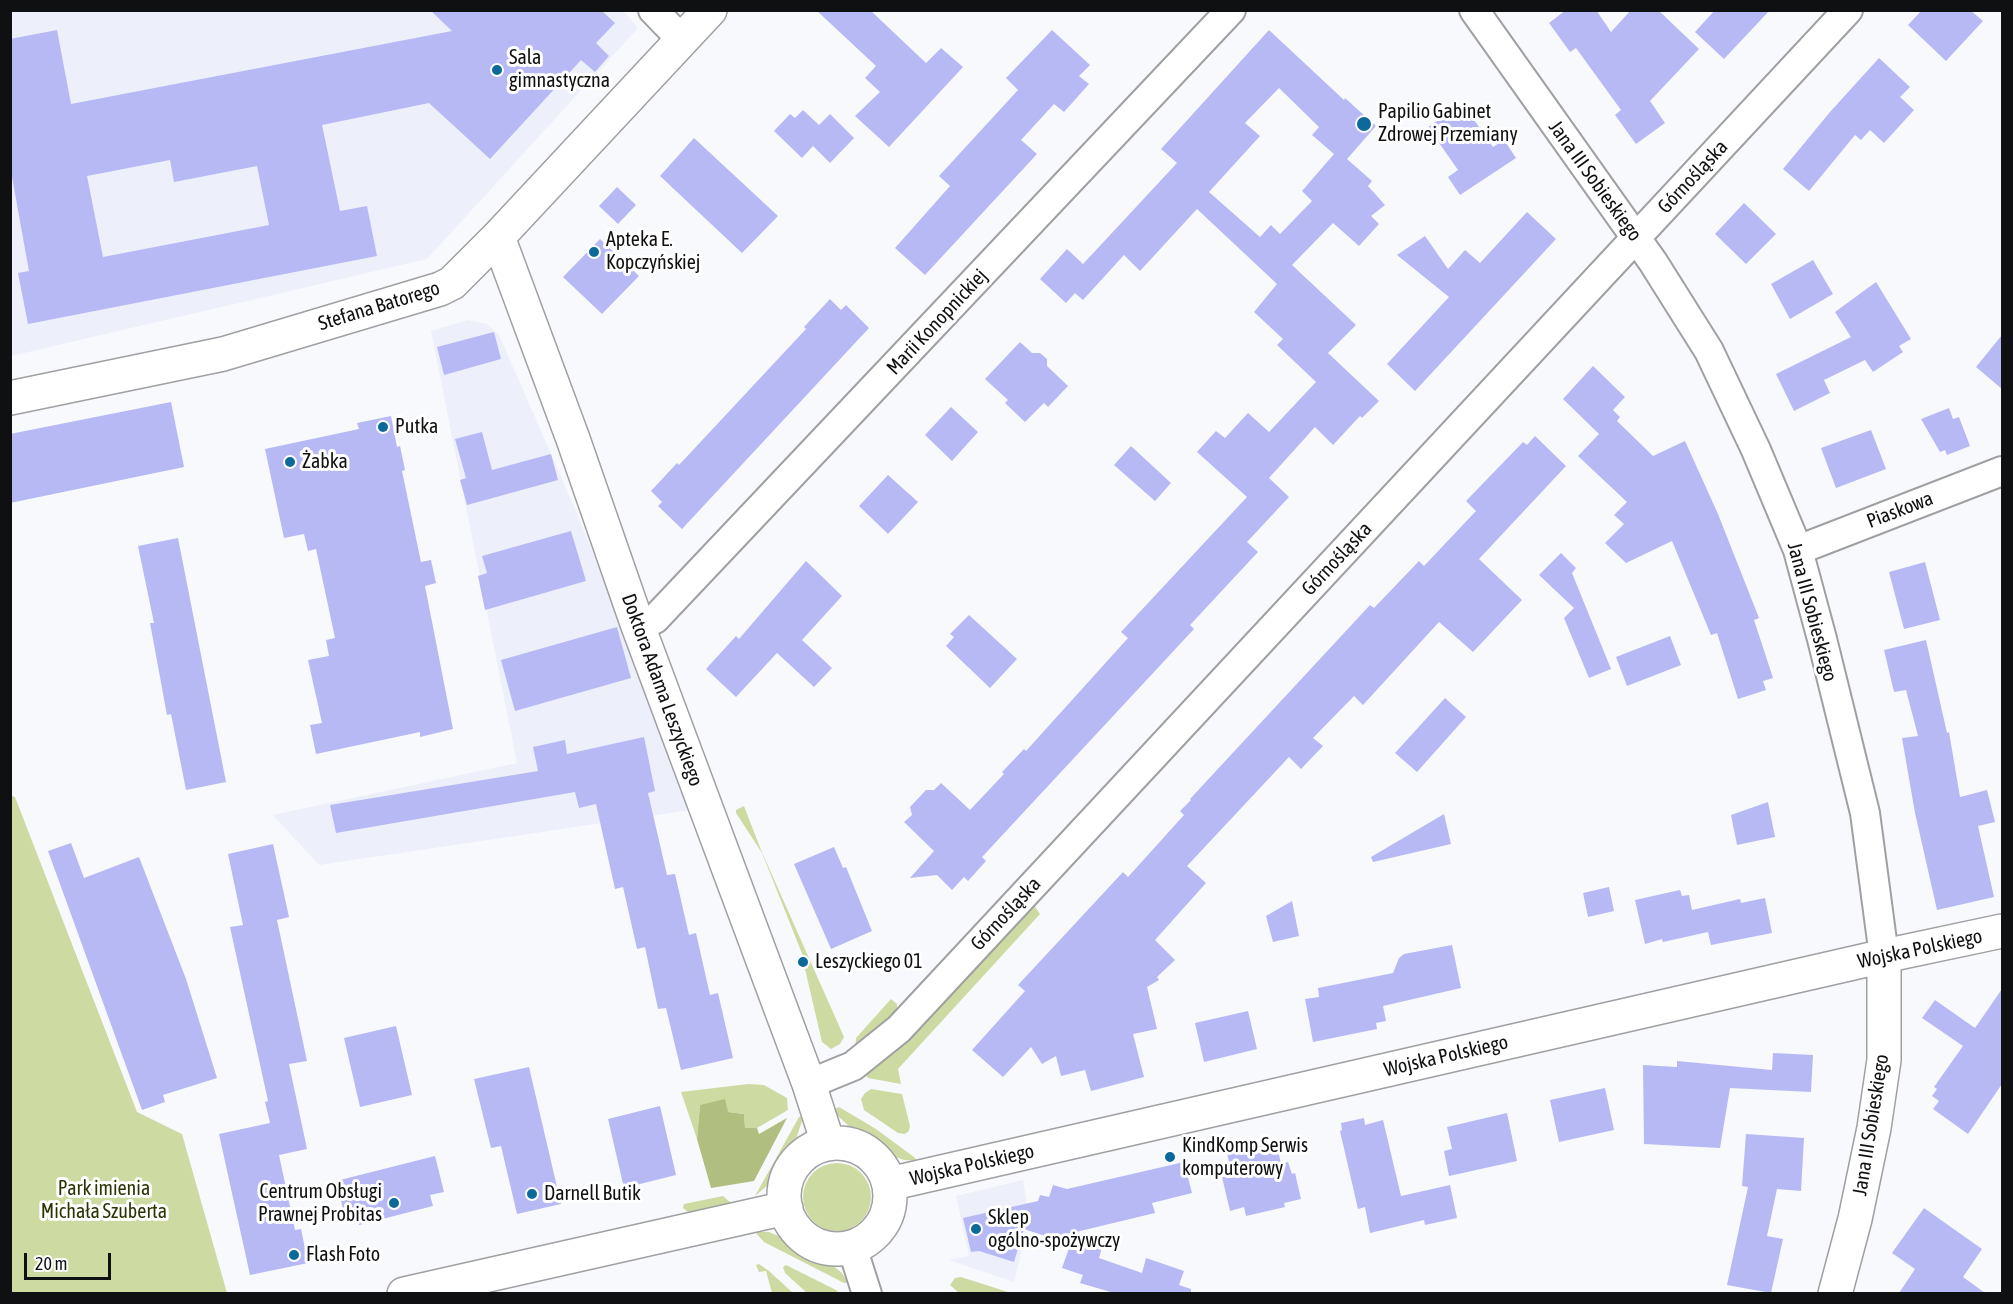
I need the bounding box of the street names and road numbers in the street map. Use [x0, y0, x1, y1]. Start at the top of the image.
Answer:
street label: Jana III Sobieskiego [1543, 116, 1647, 246]
street label: Górnośląska [1653, 135, 1733, 219]
street label: Marii Konopnickiej [882, 264, 992, 380]
street label: Stefana Batorego [315, 276, 443, 336]
street label: Piaskowa [1863, 486, 1937, 534]
street label: Górnośląska [1297, 517, 1377, 601]
street label: Jana III Sobieskiego [1782, 540, 1842, 684]
street label: Doktora Adama Leszyckiego [616, 591, 708, 789]
street label: Górnośląska [966, 872, 1046, 956]
street label: Wojska Polskiego [1856, 924, 1984, 974]
street label: Wojska Polskiego [1382, 1030, 1510, 1082]
street label: Jana III Sobieskiego [1848, 1053, 1894, 1197]
street label: Wojska Polskiego [908, 1139, 1036, 1191]

